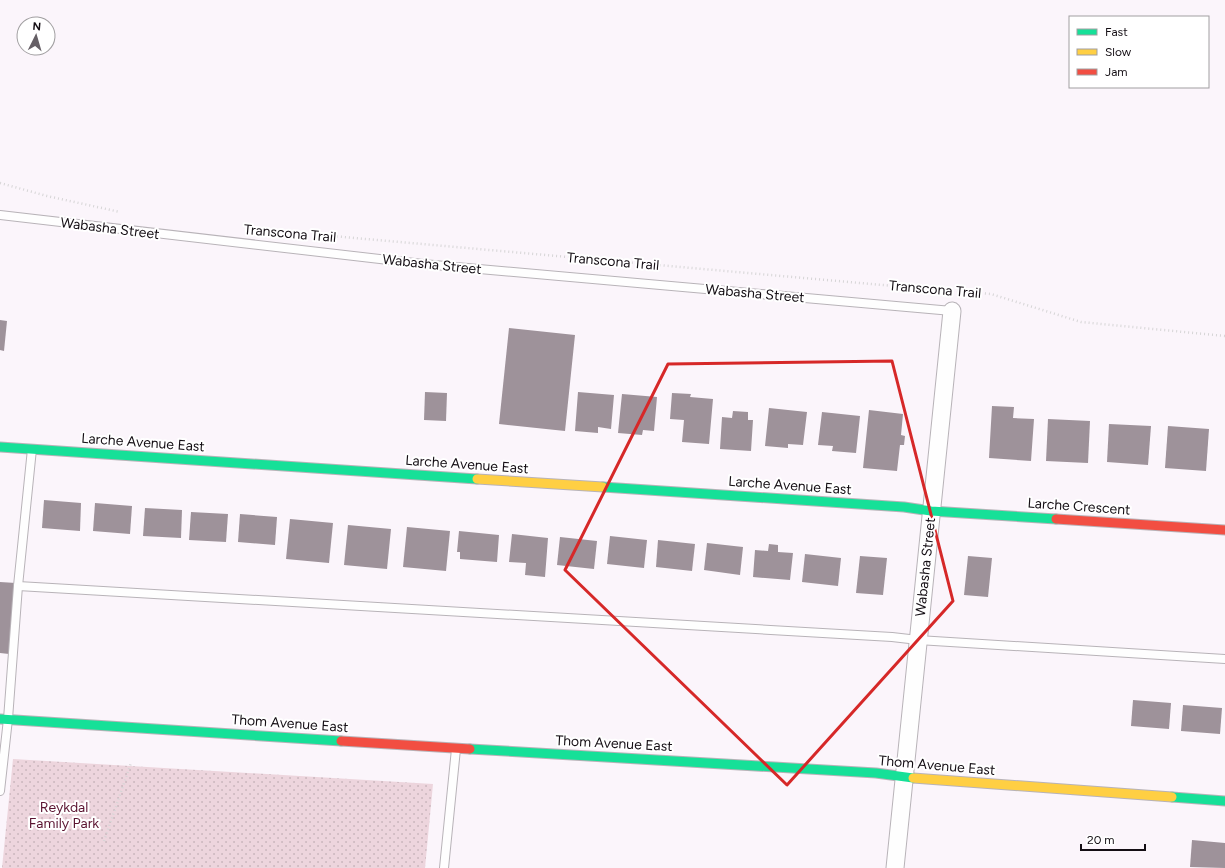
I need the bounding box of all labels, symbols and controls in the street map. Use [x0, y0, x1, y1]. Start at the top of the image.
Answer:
north arrow [16, 16, 56, 56]
legend [1069, 16, 1209, 88]
text: N [32, 20, 42, 33]
text: Fast [1105, 25, 1128, 39]
text: Slow [1105, 45, 1132, 59]
text: Jam [1105, 65, 1128, 79]
street label: Wabasha Street [60, 214, 160, 243]
street label: Transcona Trail [243, 221, 337, 246]
street label: Transcona Trail [566, 249, 660, 274]
street label: Wabasha Street [382, 251, 482, 278]
street label: Transcona Trail [888, 277, 982, 302]
street label: Wabasha Street [705, 281, 805, 306]
street label: Larche Avenue East [81, 430, 205, 455]
street label: Larche Avenue East [405, 452, 529, 477]
street label: Larche Avenue East [728, 473, 852, 498]
street label: Larche Crescent [1027, 494, 1131, 519]
street label: Wabasha Street [912, 517, 939, 617]
street label: Thom Avenue East [231, 711, 349, 736]
street label: Thom Avenue East [555, 732, 673, 755]
street label: Thom Avenue East [878, 752, 996, 779]
park label: Reykdal Family Park [29, 799, 99, 832]
scale bar [1081, 826, 1145, 852]
text: 20 m [1087, 833, 1115, 847]

